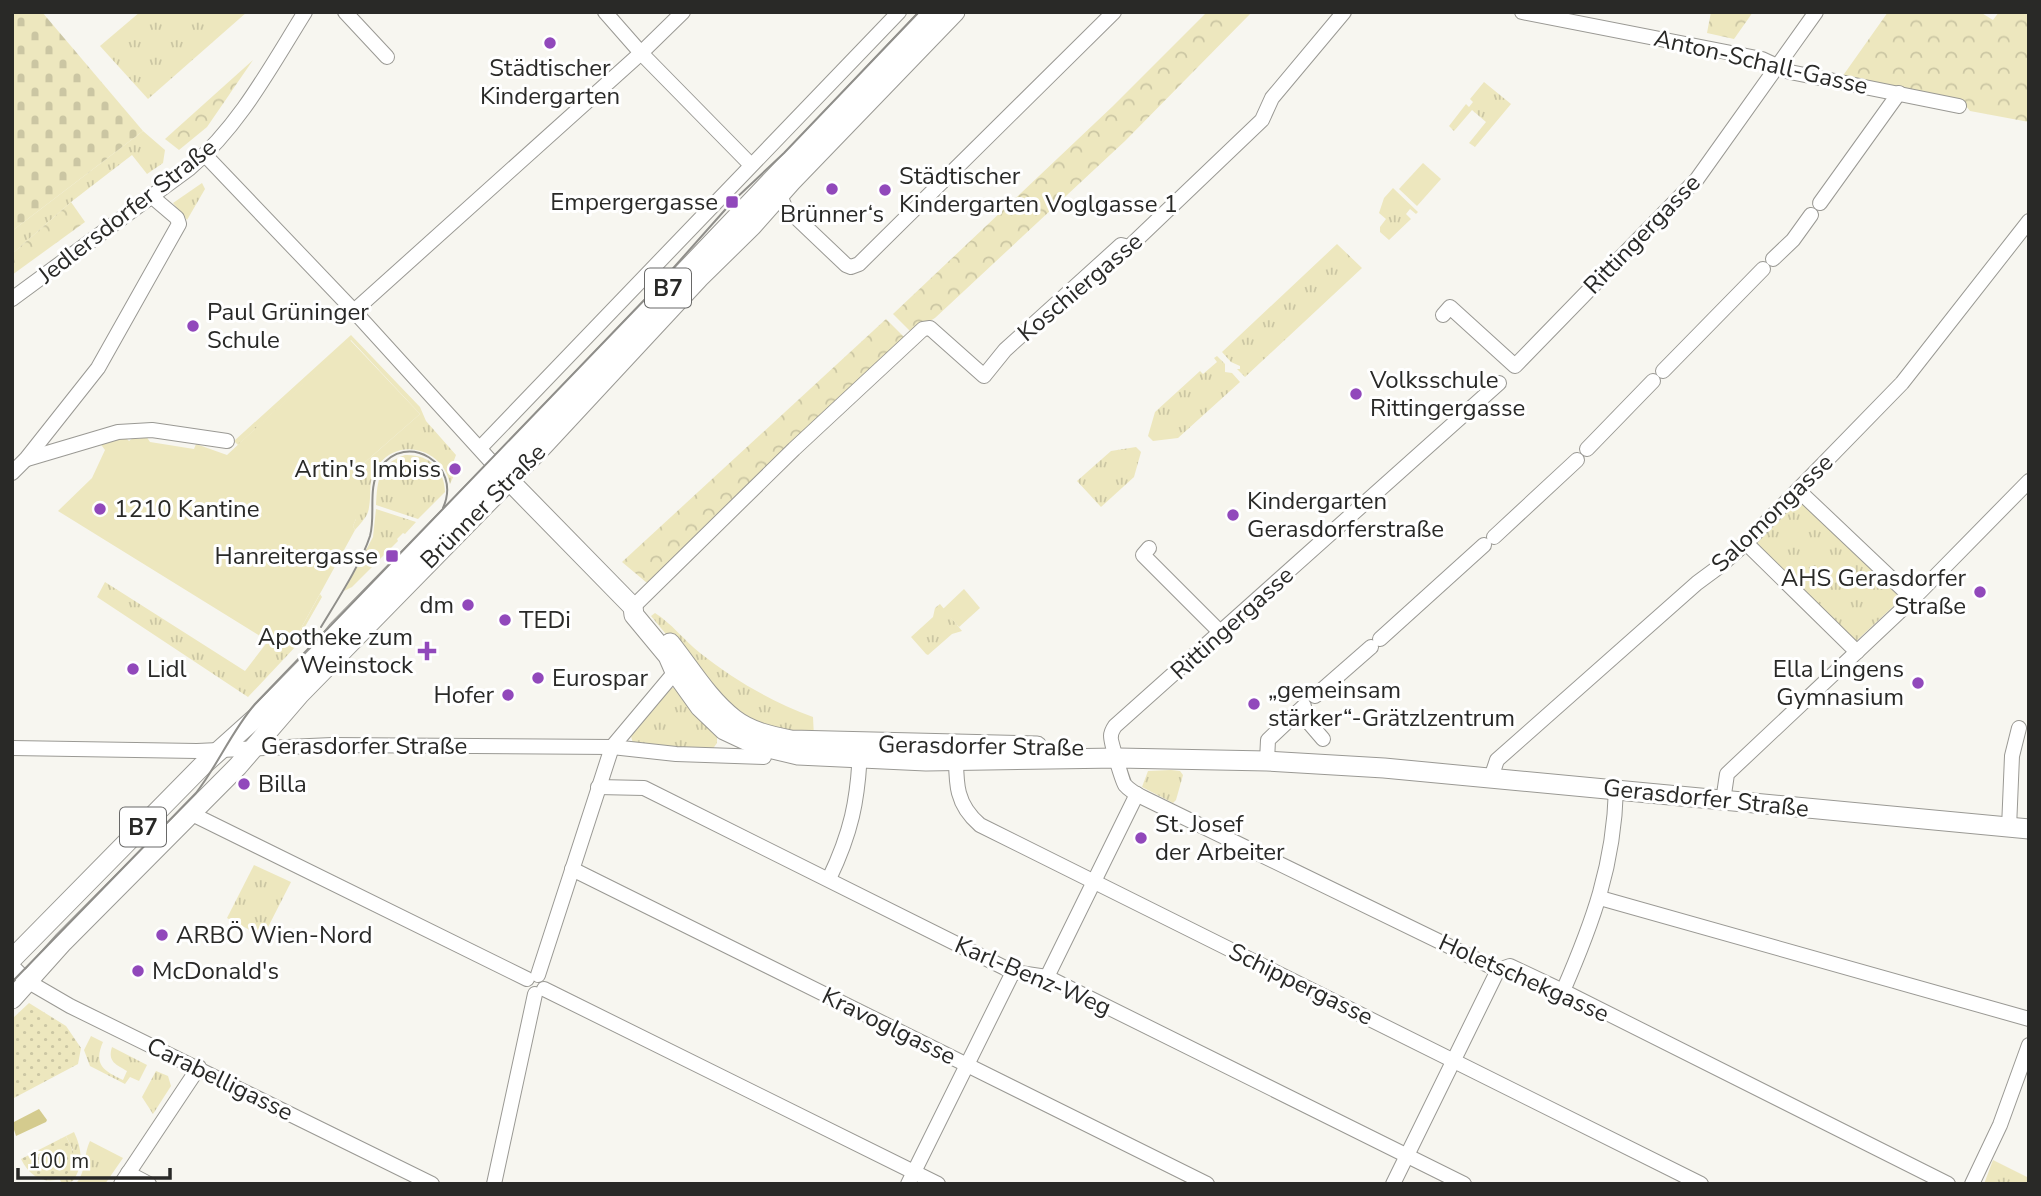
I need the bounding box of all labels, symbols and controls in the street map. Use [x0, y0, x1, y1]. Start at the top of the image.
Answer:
street label: Anton-Schall-Gasse [1651, 22, 1871, 102]
marker: Städtischer Kindergarten [542, 35, 558, 51]
place label: Städtischer Kindergarten [480, 52, 620, 112]
street label: Jedlersdorfer Straße [31, 131, 223, 291]
place label: Städtischer Kindergarten Voglgasse 1 [899, 160, 1178, 220]
street label: Rittingergasse [1577, 167, 1707, 301]
marker: Brünner‘s [824, 181, 840, 197]
marker: Städtischer Kindergarten Voglgasse 1 [877, 182, 893, 198]
place label: Empergergasse [550, 186, 718, 218]
marker: Empergergasse [724, 194, 740, 210]
place label: Brünner‘s [780, 198, 884, 230]
street label: Koschiergasse [1011, 225, 1149, 349]
road number: B7 [645, 268, 691, 308]
place label: Paul Grüninger Schule [207, 296, 369, 356]
marker: Paul Grüninger Schule [185, 318, 201, 334]
place label: Volksschule Rittingergasse [1369, 364, 1525, 424]
marker: Volksschule Rittingergasse [1348, 386, 1364, 402]
street label: Brünner Straße [413, 436, 553, 576]
street label: Salomongasse [1704, 447, 1840, 579]
place label: Artin's Imbiss [294, 453, 441, 485]
marker: Artin's Imbiss [447, 461, 463, 477]
place label: Kindergarten Gerasdorferstraße [1247, 485, 1444, 545]
place label: 1210 Kantine [114, 493, 260, 525]
marker: 1210 Kantine [92, 501, 108, 517]
marker: Kindergarten Gerasdorferstraße [1225, 507, 1241, 523]
place label: Hanreitergasse [214, 540, 378, 572]
marker: Hanreitergasse [384, 548, 400, 564]
street label: Rittingergasse [1164, 559, 1300, 687]
place label: AHS Gerasdorfer Straße [1781, 562, 1966, 622]
marker: AHS Gerasdorfer Straße [1972, 584, 1988, 600]
place label: dm [419, 589, 454, 621]
marker: dm [460, 597, 476, 613]
place label: TEDi [519, 604, 571, 636]
marker: TEDi [497, 612, 513, 628]
place label: Apotheke zum Weinstock [258, 621, 414, 681]
marker: Apotheke zum Weinstock [419, 643, 435, 659]
place label: Lidl [147, 653, 187, 685]
place label: Ella Lingens Gymnasium [1773, 653, 1904, 713]
marker: Lidl [125, 661, 141, 677]
place label: Eurospar [552, 662, 648, 694]
marker: Eurospar [530, 670, 546, 686]
place label: „gemeinsam stärker“-Grätzlzentrum [1268, 674, 1515, 734]
marker: Ella Lingens Gymnasium [1910, 675, 1926, 691]
place label: Hofer [433, 679, 494, 711]
marker: Hofer [500, 687, 516, 703]
marker: „gemeinsam stärker“-Grätzlzentrum [1246, 696, 1262, 712]
street label: Gerasdorfer Straße [877, 728, 1085, 764]
street label: Gerasdorfer Straße [261, 730, 467, 762]
place label: Billa [258, 768, 307, 800]
street label: Gerasdorfer Straße [1602, 771, 1810, 825]
marker: Billa [236, 776, 252, 792]
road number: B7 [120, 807, 166, 846]
place label: St. Josef der Arbeiter [1155, 808, 1285, 868]
marker: St. Josef der Arbeiter [1133, 830, 1149, 846]
place label: ARBÖ Wien-Nord [176, 919, 372, 951]
street label: Holetschekgasse [1434, 926, 1614, 1030]
marker: ARBÖ Wien-Nord [154, 927, 170, 943]
street label: Karl-Benz-Weg [950, 929, 1116, 1023]
street label: Schippergasse [1223, 935, 1379, 1033]
place label: McDonald's [152, 955, 279, 987]
marker: McDonald's [130, 963, 146, 979]
street label: Kravoglgasse [817, 980, 961, 1072]
street label: Carabelligasse [142, 1030, 298, 1128]
scale bar [18, 1136, 170, 1180]
text: 100 m [28, 1147, 89, 1175]

